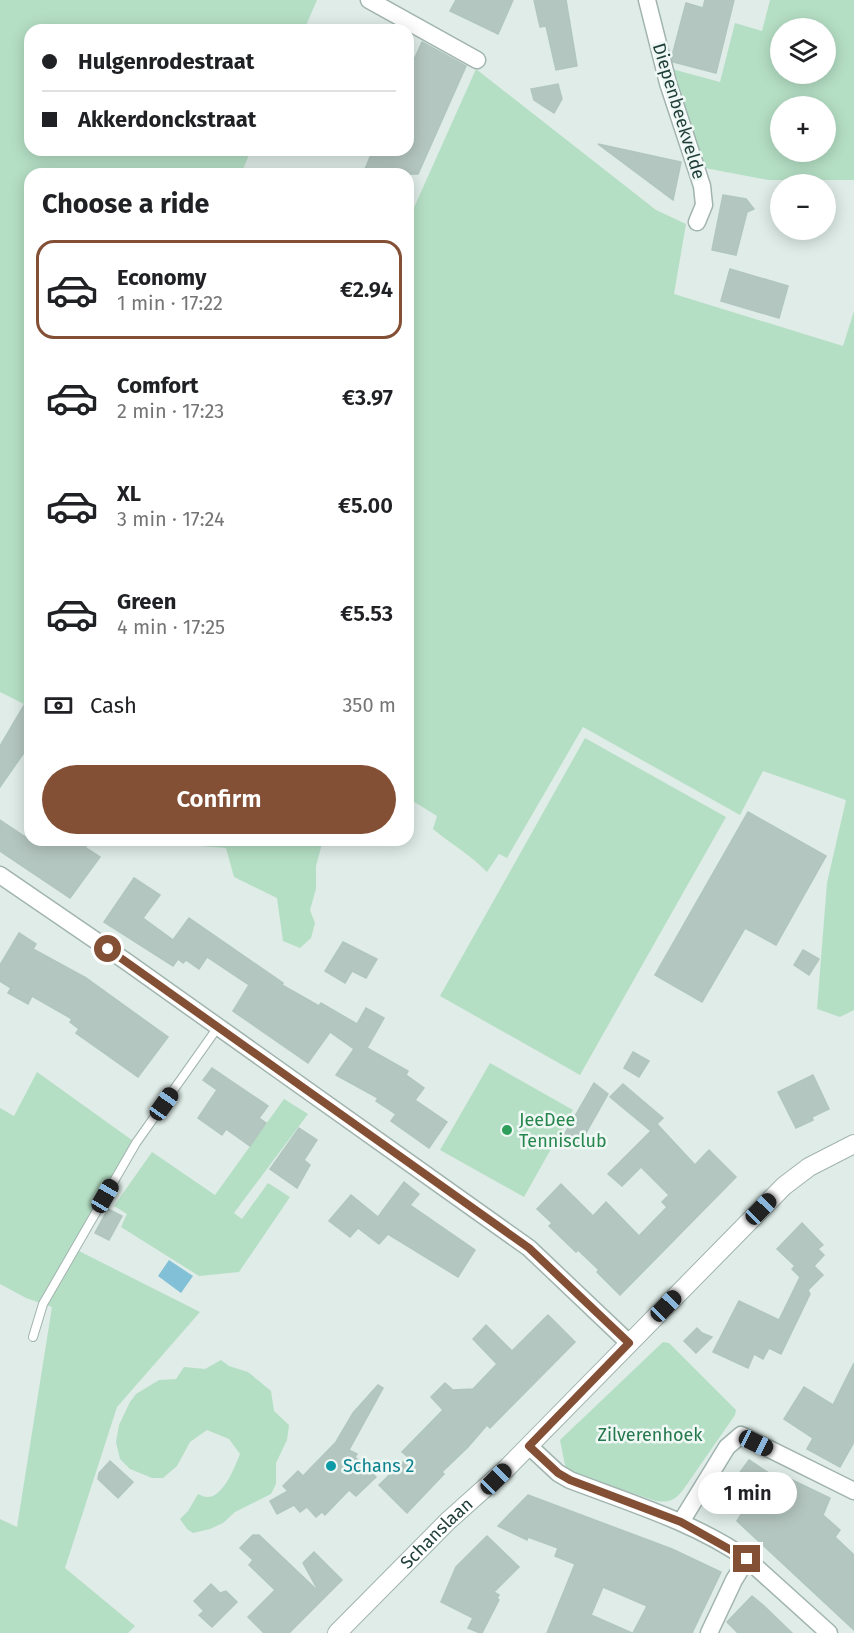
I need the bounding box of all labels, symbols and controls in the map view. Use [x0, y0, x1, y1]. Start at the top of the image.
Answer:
map controls [770, 18, 836, 240]
button: layers [770, 18, 836, 84]
street label: Diepenbeekvelde [648, 40, 710, 182]
text: Hulgenrodestraat [78, 48, 254, 75]
button: + [770, 96, 836, 162]
text: Akkerdonckstraat [78, 106, 256, 133]
button: − [770, 174, 836, 240]
text: Choose a ride [42, 188, 209, 220]
icon: car [45, 263, 99, 317]
text: Economy [117, 264, 206, 291]
text: €2.94 [340, 276, 393, 303]
text: 1 min · 17:22 [117, 291, 223, 315]
icon: car [45, 371, 99, 425]
text: Comfort [117, 372, 198, 399]
text: €3.97 [342, 384, 393, 411]
text: 2 min · 17:23 [117, 399, 224, 423]
icon: car [45, 479, 99, 533]
text: XL [117, 480, 141, 507]
text: €5.00 [338, 492, 393, 519]
text: 3 min · 17:24 [117, 507, 225, 531]
icon: car [45, 587, 99, 641]
text: Green [117, 588, 176, 615]
text: €5.53 [340, 600, 393, 627]
text: 4 min · 17:25 [117, 615, 225, 639]
icon: cash [42, 689, 75, 722]
text: Cash [90, 692, 137, 719]
text: 350 m [342, 693, 396, 717]
button: Confirm [42, 765, 396, 834]
route start [94, 935, 121, 962]
car [146, 1084, 182, 1124]
place label: JeeDee Tennisclub [519, 1109, 607, 1152]
marker: JeeDee Tennisclub [500, 1123, 514, 1137]
car [88, 1176, 122, 1216]
car [742, 1190, 780, 1228]
car [647, 1287, 685, 1325]
park label: Zilverenhoek [597, 1424, 703, 1446]
car [736, 1427, 776, 1459]
place label: Schans 2 [343, 1455, 414, 1477]
marker: Schans 2 [324, 1459, 338, 1473]
car [477, 1460, 515, 1498]
callout: 1 min [698, 1472, 796, 1514]
text: 1 min [723, 1481, 772, 1505]
street label: Schanslaan [396, 1493, 478, 1574]
route end [733, 1545, 760, 1572]

